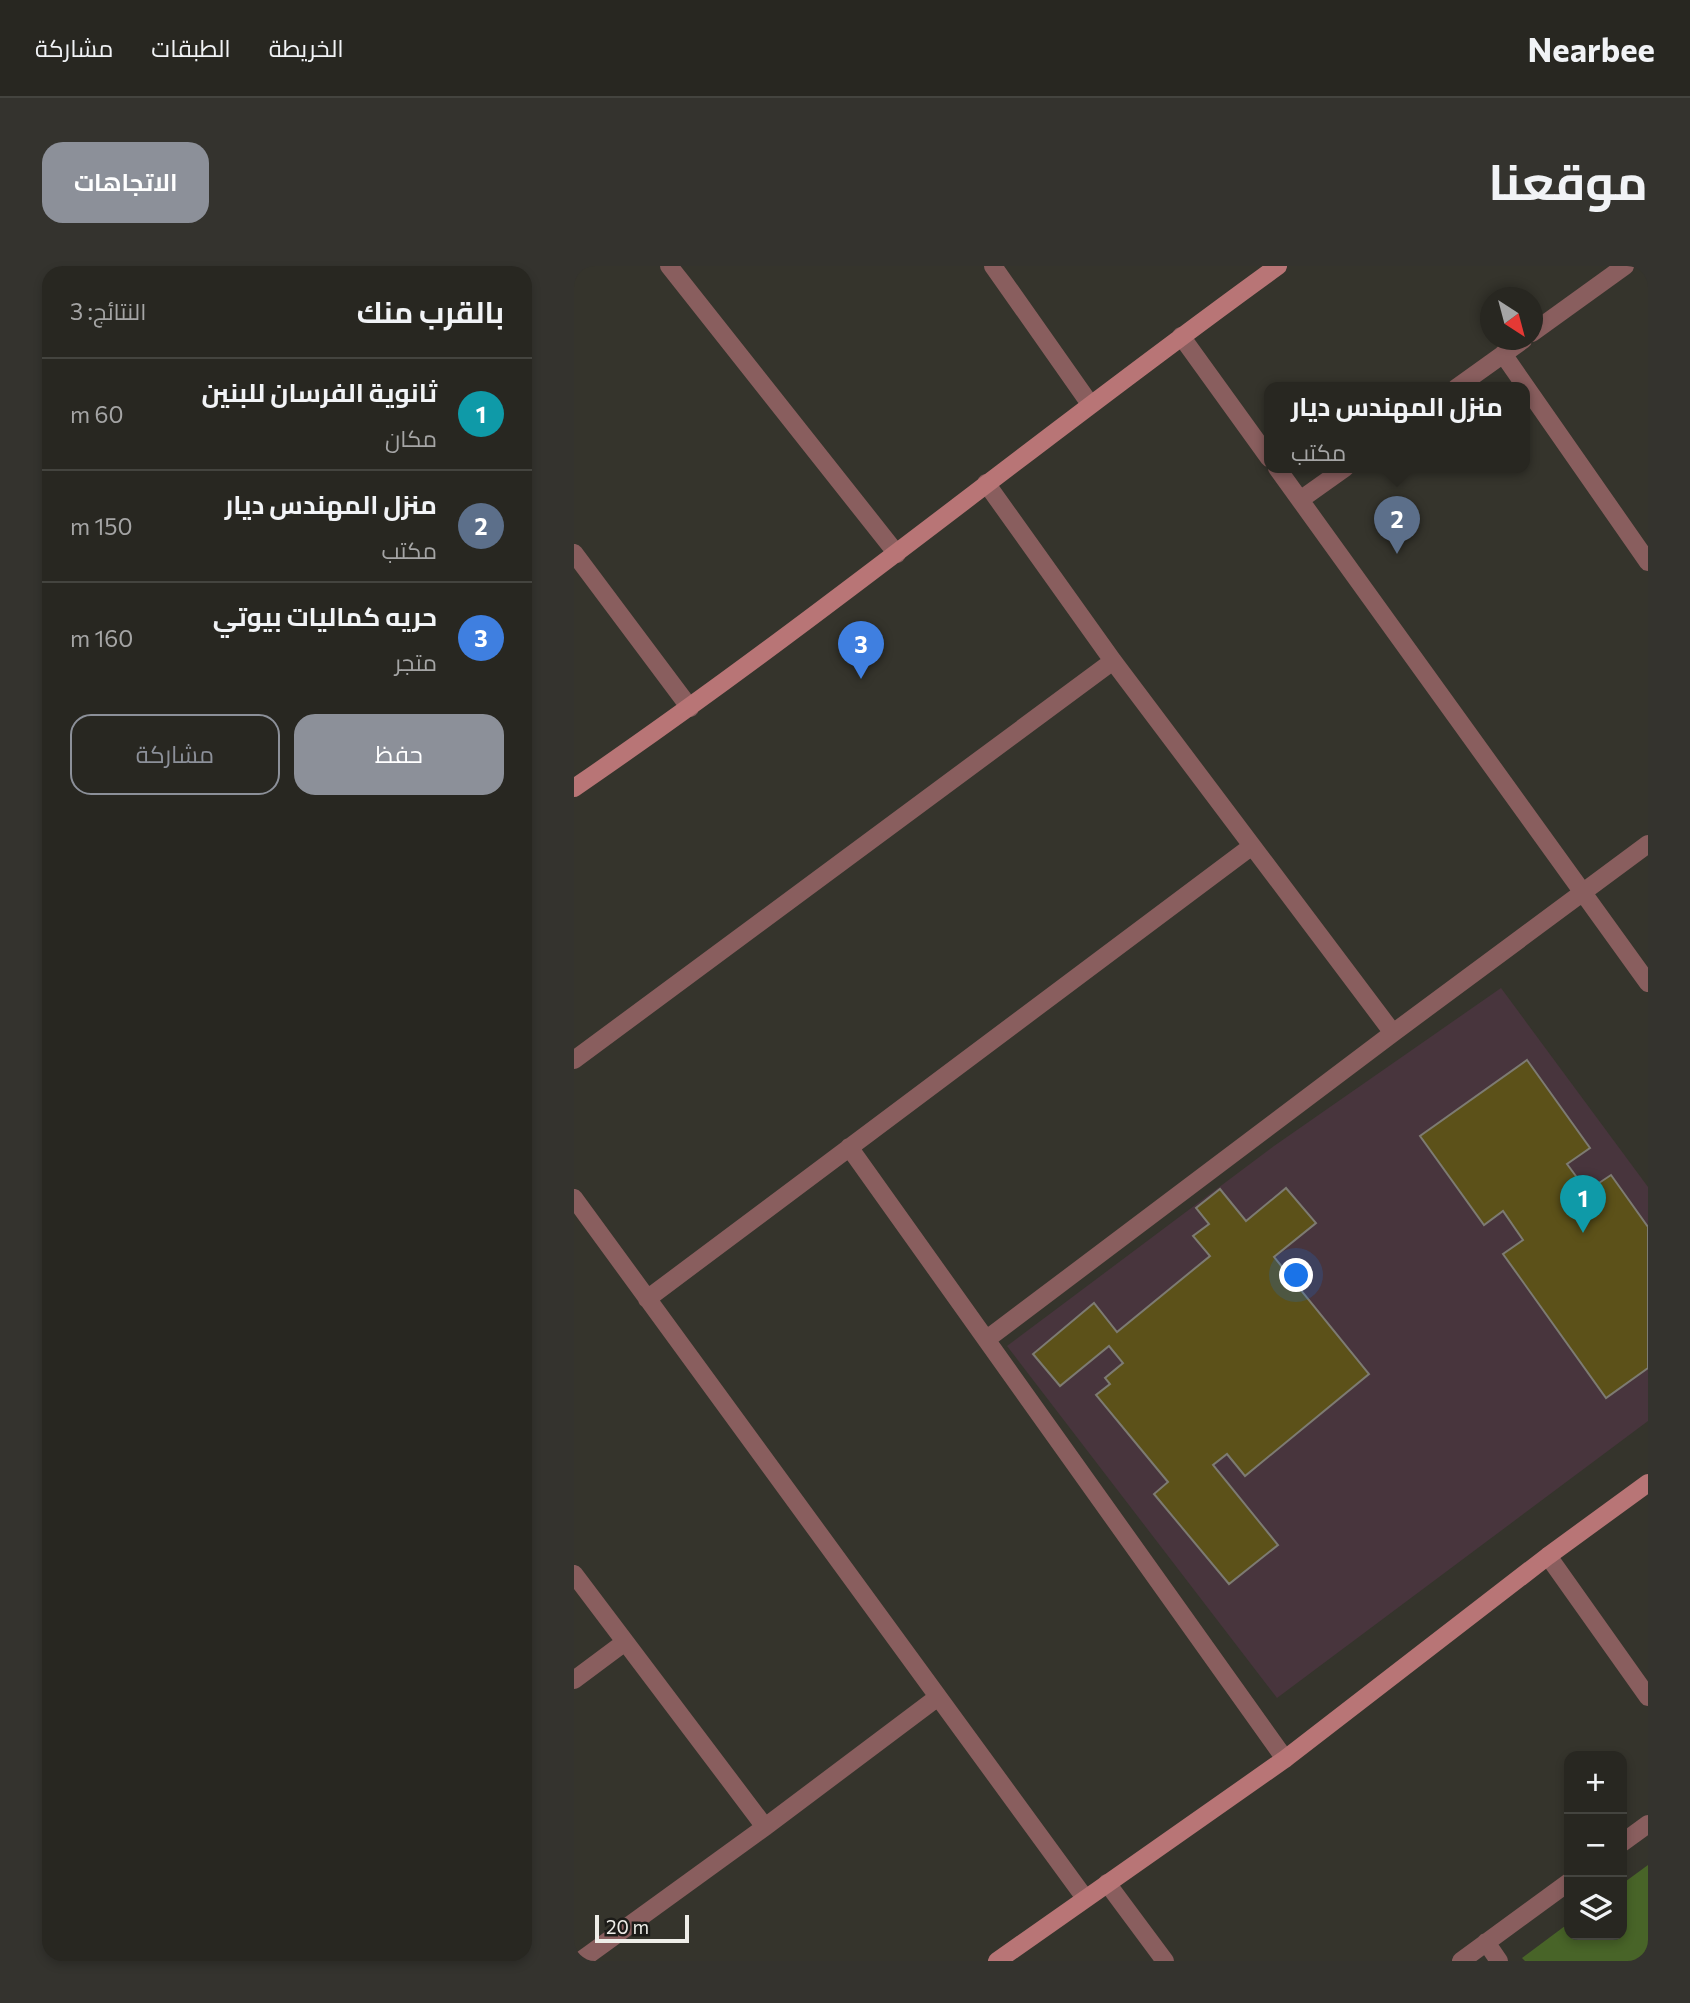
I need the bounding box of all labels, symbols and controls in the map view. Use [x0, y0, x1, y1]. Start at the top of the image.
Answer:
text: Nearbee [1528, 28, 1655, 69]
text: مشاركة [35, 33, 113, 62]
text: الطبقات [151, 33, 231, 62]
text: الخريطة [269, 33, 344, 62]
button: الاتجاهات [42, 142, 209, 223]
text: موقعنا [1488, 150, 1648, 210]
north arrow [1480, 287, 1543, 350]
text: بالقرب منك [357, 292, 504, 329]
text: النتائج: 3 [70, 297, 146, 325]
text: ثانوية الفرسان للبنين [201, 376, 437, 407]
popup [1264, 382, 1530, 473]
text: منزل المهندس ديار [1291, 390, 1503, 421]
text: 60 m [70, 400, 123, 428]
text: 1 [476, 400, 486, 428]
text: مكان [385, 424, 437, 452]
text: مكتب [1291, 438, 1346, 466]
text: منزل المهندس ديار [225, 488, 437, 519]
pin: 2 [1374, 496, 1420, 554]
text: 150 m [70, 512, 133, 540]
text: 2 [474, 512, 488, 540]
text: مكتب [382, 536, 437, 564]
text: حريه كماليات بيوتي [213, 600, 437, 631]
pin: 3 [838, 621, 884, 679]
text: 160 m [70, 624, 133, 652]
text: 3 [474, 624, 488, 652]
text: متجر [395, 648, 437, 676]
button: مشاركة [70, 714, 280, 795]
button: حفظ [294, 714, 504, 795]
pin: 1 [1560, 1175, 1606, 1233]
your location [1279, 1258, 1313, 1292]
map controls [1564, 1751, 1627, 1940]
button: + [1564, 1751, 1627, 1814]
button: − [1564, 1814, 1627, 1877]
button: layers [1564, 1877, 1627, 1940]
scale bar [595, 1912, 690, 1944]
text: 20 m [606, 1915, 649, 1938]

